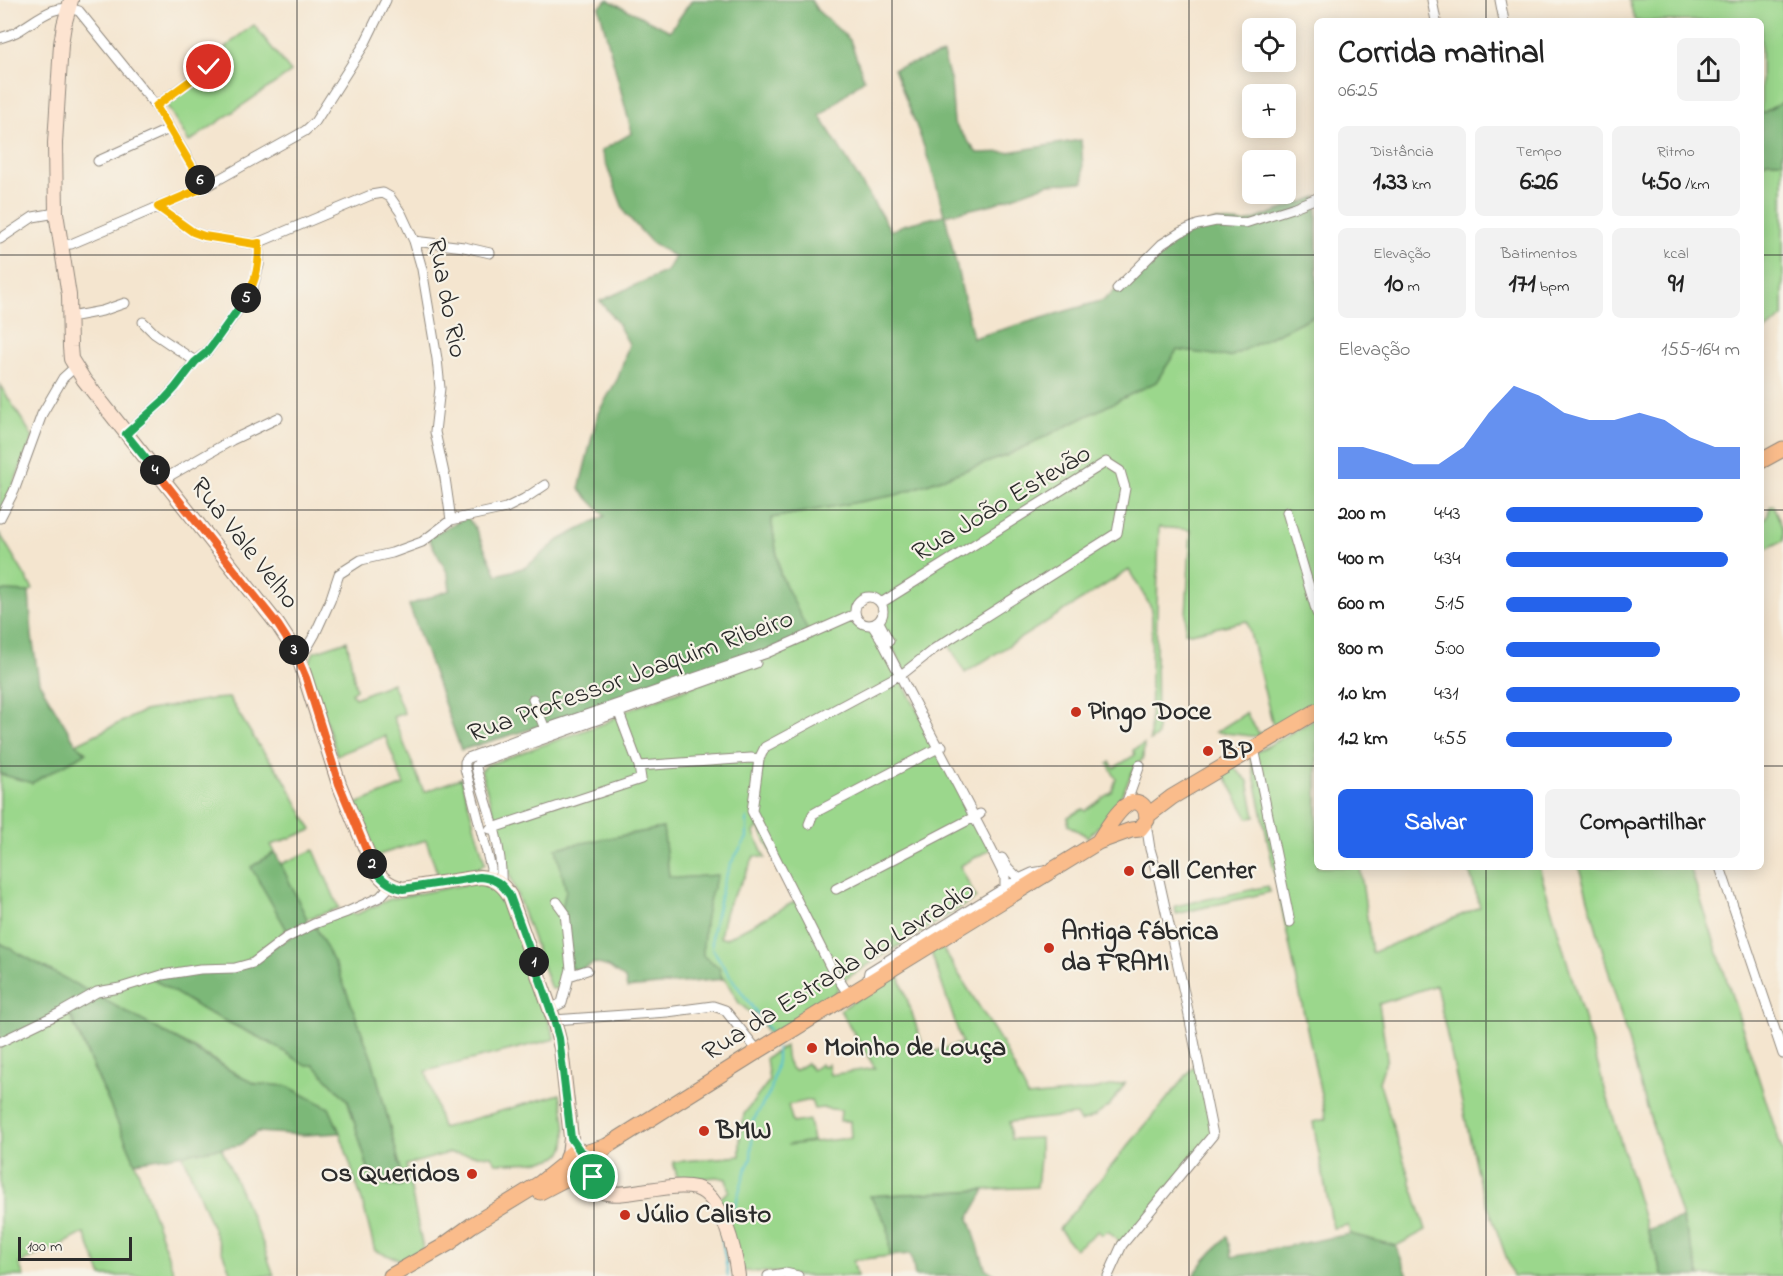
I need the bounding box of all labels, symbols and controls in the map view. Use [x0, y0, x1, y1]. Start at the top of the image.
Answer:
map controls [1242, 18, 1296, 204]
button: locate [1242, 18, 1296, 72]
text: Corrida matinal [1338, 30, 1544, 78]
button: share [1677, 38, 1740, 101]
pin [183, 41, 234, 92]
icon: check [192, 50, 225, 83]
text: 06:25 [1338, 77, 1379, 106]
button: + [1242, 84, 1296, 138]
text: Distância [1370, 140, 1434, 164]
text: Tempo [1516, 140, 1562, 164]
text: Ritmo [1657, 140, 1695, 164]
button: − [1242, 150, 1296, 204]
text: 1.33 [1373, 164, 1408, 202]
text: 6:26 [1520, 164, 1558, 202]
text: 4:50 [1642, 164, 1681, 202]
pin: 6 [185, 165, 215, 195]
text: 6 [196, 168, 204, 192]
text: km [1408, 173, 1431, 197]
text: /km [1681, 173, 1710, 197]
street label: Rua do Rio [415, 235, 477, 361]
text: Elevação [1373, 242, 1431, 266]
text: Batimentos [1501, 242, 1577, 266]
text: kcal [1663, 242, 1689, 266]
text: 10 [1384, 266, 1404, 304]
text: 171 [1509, 266, 1536, 304]
text: 91 [1668, 266, 1684, 304]
text: m [1404, 275, 1420, 299]
text: bpm [1536, 275, 1569, 299]
pin: 5 [231, 283, 261, 313]
text: 5 [241, 286, 251, 310]
text: Elevação [1338, 336, 1410, 365]
text: 155–164 m [1661, 336, 1740, 365]
street label: Rua João Estevão [905, 435, 1099, 573]
pin: 4 [140, 455, 170, 485]
text: 4 [152, 458, 158, 482]
street label: Rua Vale Velho [180, 470, 308, 618]
text: 200 m [1338, 500, 1386, 529]
text: 4:43 [1434, 500, 1460, 529]
text: 400 m [1338, 545, 1384, 574]
text: 4:34 [1434, 545, 1460, 574]
text: 600 m [1338, 590, 1385, 619]
text: 5:15 [1434, 590, 1465, 619]
street label: Rua Professor Joaquim Ribeiro [463, 600, 799, 754]
pin: 3 [279, 635, 309, 665]
text: 800 m [1338, 635, 1383, 664]
text: 5:00 [1434, 635, 1464, 664]
text: 3 [291, 638, 297, 662]
text: 1.0 km [1338, 680, 1386, 709]
text: 4:31 [1434, 680, 1459, 709]
place label: Pingo Doce [1088, 693, 1212, 733]
marker: Pingo Doce [1069, 705, 1083, 719]
text: 1.2 km [1338, 725, 1388, 754]
text: 4:55 [1434, 725, 1467, 754]
place label: BP [1218, 732, 1252, 771]
marker: BP [1201, 744, 1215, 758]
button: Salvar [1338, 789, 1533, 858]
button: Compartilhar [1545, 789, 1740, 858]
pin: 2 [357, 849, 387, 879]
text: 2 [368, 852, 376, 876]
place label: Call Center [1141, 852, 1257, 891]
marker: Call Center [1122, 864, 1136, 878]
street label: Rua da Estrada do Lavradio [695, 872, 983, 1072]
place label: Antiga fábrica da FRAMI [1061, 913, 1219, 983]
marker: Antiga fábrica da FRAMI [1042, 941, 1056, 955]
pin: 1 [519, 947, 549, 977]
text: 1 [531, 950, 537, 974]
place label: Moinho de Louça [824, 1029, 1006, 1068]
marker: Moinho de Louça [805, 1041, 819, 1055]
place label: BMW [714, 1112, 772, 1151]
marker: BMW [697, 1124, 711, 1138]
pin [567, 1151, 618, 1202]
place label: Os Queridos [321, 1155, 460, 1194]
icon: arrive [576, 1160, 609, 1193]
marker: Os Queridos [465, 1167, 479, 1181]
place label: Júlio Calisto [637, 1196, 771, 1235]
marker: Júlio Calisto [618, 1208, 632, 1222]
scale bar [18, 1234, 132, 1262]
text: 100 m [27, 1235, 62, 1259]

